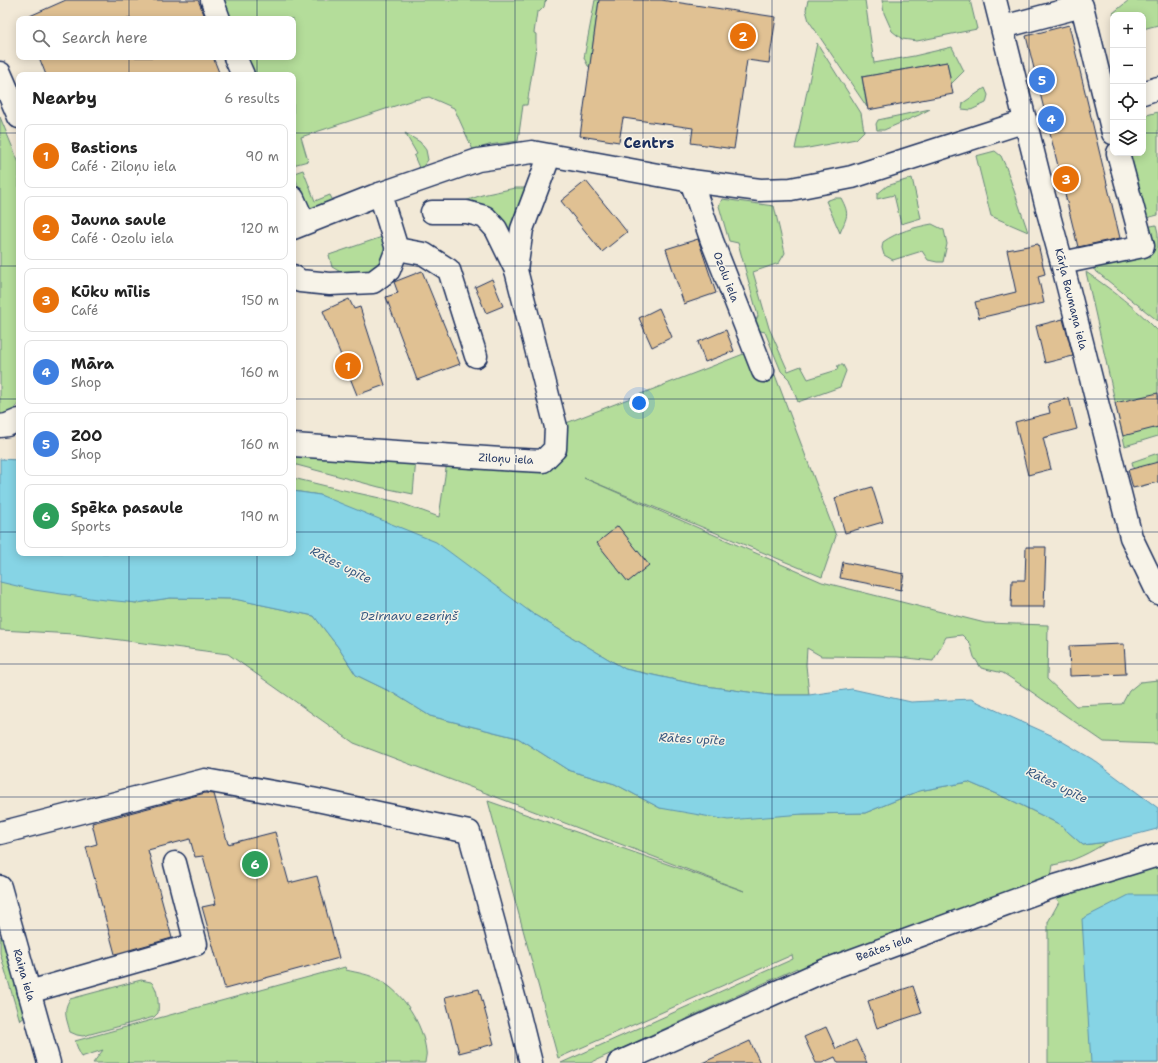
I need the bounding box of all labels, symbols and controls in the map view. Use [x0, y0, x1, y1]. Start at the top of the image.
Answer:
map controls [1110, 12, 1146, 156]
button: + [1110, 12, 1146, 48]
search box [16, 16, 296, 60]
pin: 2 [730, 21, 756, 51]
icon: search [30, 27, 52, 49]
text: Search here [62, 28, 148, 48]
button: − [1110, 48, 1146, 84]
pin: 5 [1029, 65, 1055, 95]
button: locate [1110, 84, 1146, 120]
text: Nearby [32, 87, 97, 109]
text: 6 results [224, 90, 280, 107]
pin: 4 [1038, 104, 1064, 134]
button: layers [1110, 120, 1146, 156]
district label: Centrs [624, 133, 674, 153]
text: Bastions [71, 138, 138, 158]
text: 1 [43, 148, 49, 165]
text: 90 m [245, 148, 279, 165]
text: Café · Ziloņu iela [71, 158, 176, 175]
pin: 3 [1053, 164, 1079, 194]
text: Jauna saule [71, 210, 166, 230]
text: 2 [41, 220, 51, 237]
text: 120 m [241, 220, 279, 237]
text: Café · Ozolu iela [71, 230, 173, 247]
street label: Kārļa Baumaņa iela [1051, 247, 1091, 352]
street label: Ozolu iela [710, 250, 743, 305]
text: Kūku mīlis [71, 282, 150, 302]
text: 3 [41, 292, 51, 309]
text: 150 m [241, 292, 279, 309]
text: Café [71, 302, 98, 319]
pin: 1 [335, 351, 361, 381]
text: Māra [71, 354, 114, 374]
text: 4 [41, 364, 51, 381]
text: 160 m [241, 364, 279, 381]
text: Shop [71, 374, 101, 391]
your location [629, 393, 649, 413]
text: ZOO [71, 426, 102, 446]
text: 5 [42, 436, 50, 453]
text: 160 m [241, 436, 279, 453]
text: Shop [71, 446, 101, 463]
street label: Ziloņu iela [478, 450, 534, 468]
text: Spēka pasaule [71, 498, 183, 518]
text: 6 [41, 508, 51, 525]
text: 190 m [240, 508, 279, 525]
text: Sports [71, 518, 111, 535]
water label: Rātes upīte [308, 543, 374, 587]
water label: Dzirnavu ezeriņš [360, 608, 459, 624]
water label: Rātes upīte [658, 729, 726, 749]
water label: Rātes upīte [1024, 763, 1091, 807]
pin: 6 [242, 849, 268, 879]
street label: Beātes iela [854, 931, 914, 965]
street label: Raiņa iela [9, 947, 39, 1003]

